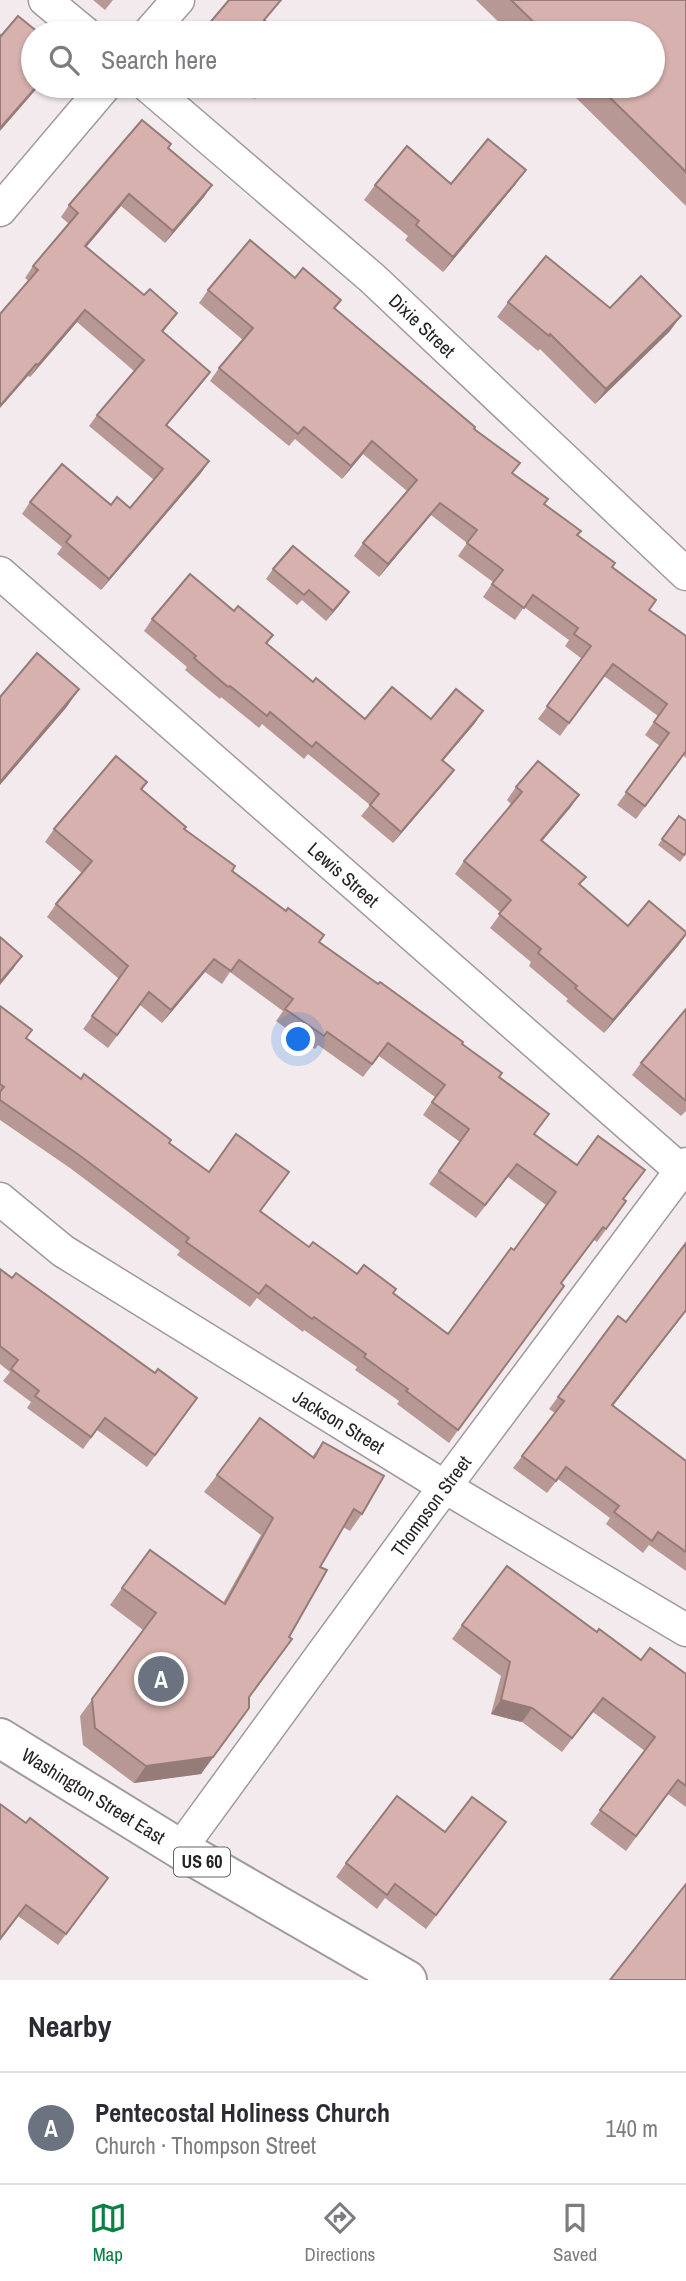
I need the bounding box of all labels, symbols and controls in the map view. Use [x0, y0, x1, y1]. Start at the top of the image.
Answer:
search box [21, 21, 665, 98]
icon: search [45, 41, 83, 79]
text: Search here [101, 42, 217, 77]
street label: Dixie Street [383, 288, 462, 363]
street label: Lewis Street [302, 836, 385, 913]
your location [281, 1022, 315, 1056]
street label: Jackson Street [288, 1383, 390, 1460]
street label: Thompson Street [385, 1450, 477, 1562]
pin: A [138, 1653, 184, 1705]
street label: Washington Street East [17, 1742, 171, 1850]
road number: US 60 [174, 1848, 230, 1876]
text: Nearby [28, 2006, 111, 2046]
text: Pentecostal Holiness Church [95, 2095, 390, 2130]
text: A [44, 2113, 58, 2144]
text: 140 m [606, 2113, 658, 2144]
text: Church · Thompson Street [95, 2130, 316, 2161]
tab: Map [89, 2199, 127, 2267]
tab: Directions [304, 2199, 375, 2267]
tab: Saved [553, 2199, 597, 2267]

